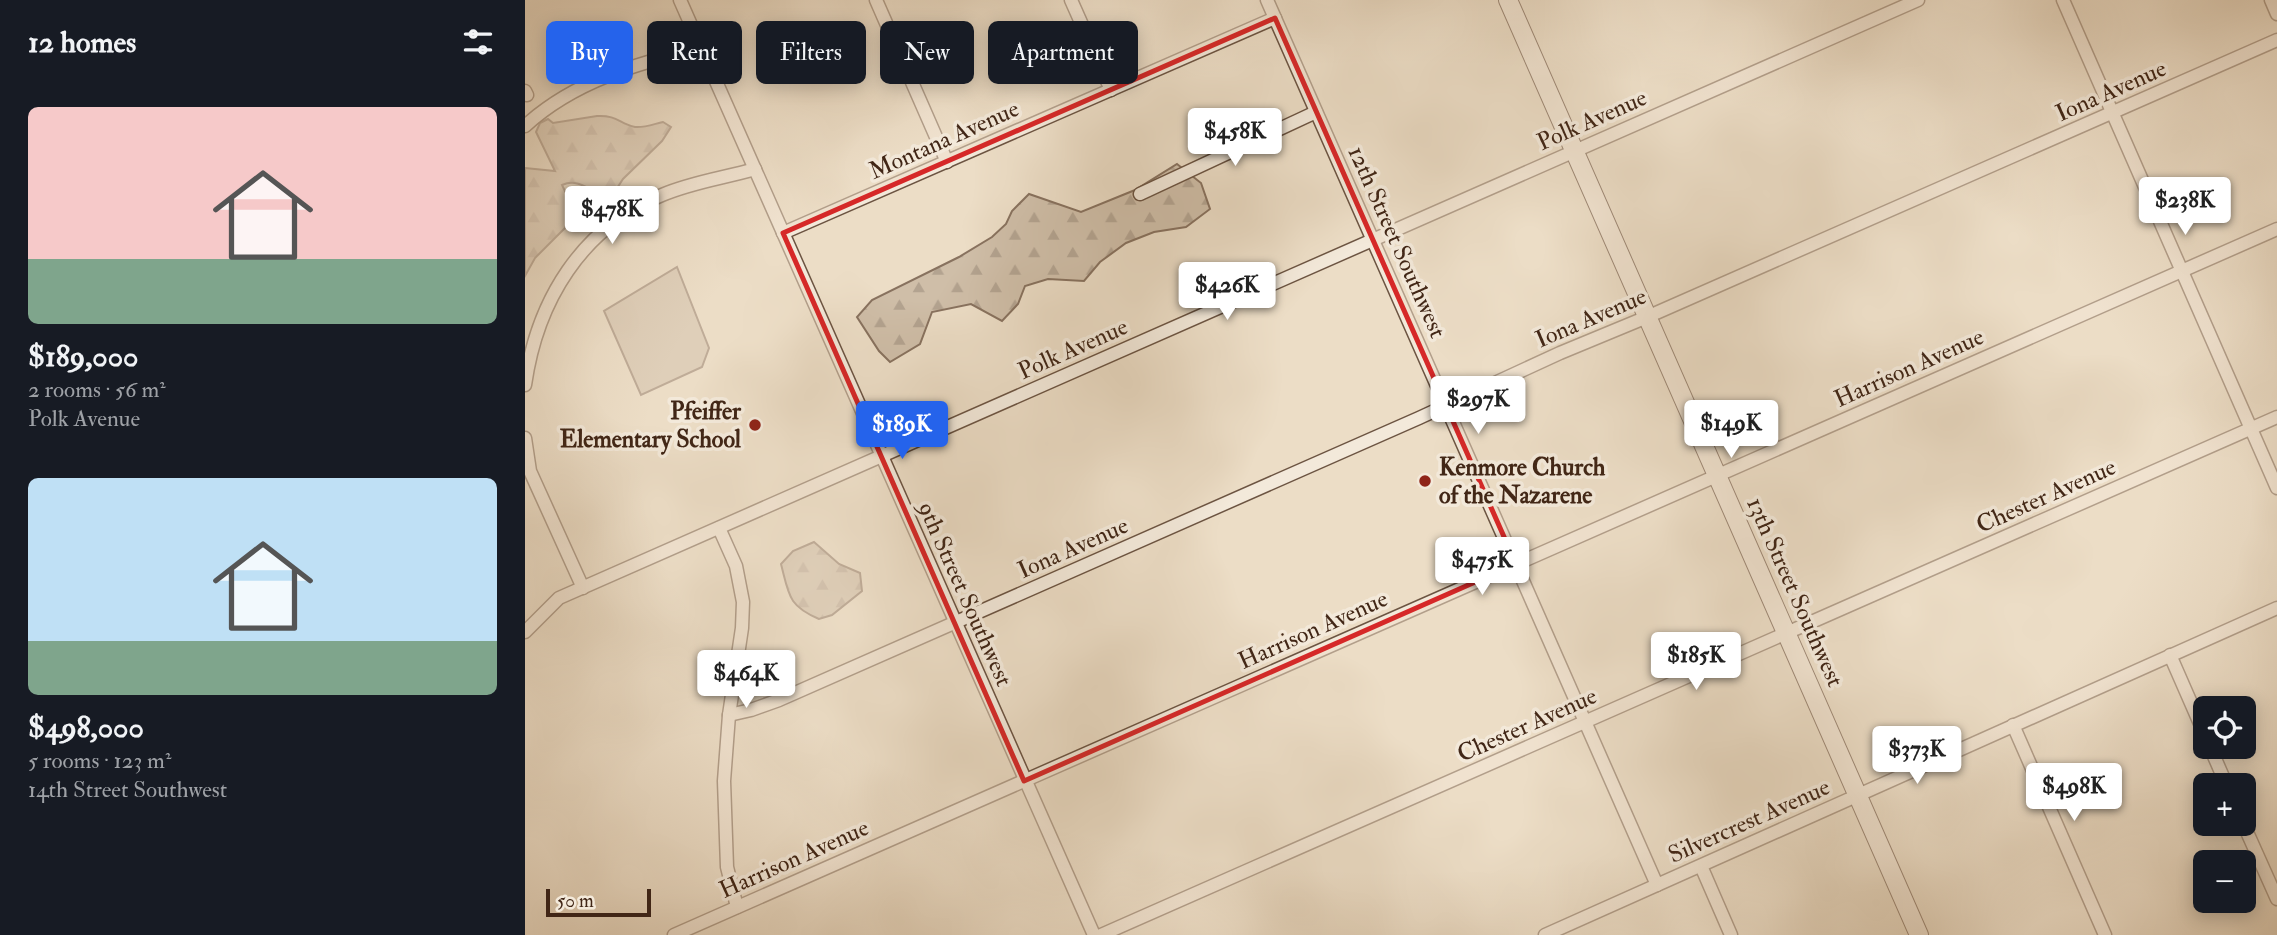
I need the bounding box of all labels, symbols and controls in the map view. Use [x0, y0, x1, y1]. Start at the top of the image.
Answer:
chip: Buy [546, 21, 633, 84]
chip: Rent [647, 21, 742, 84]
chip: Filters [756, 21, 866, 84]
chip: New [880, 21, 974, 84]
chip: Apartment [988, 21, 1138, 84]
icon: filters [459, 23, 497, 61]
text: 12 homes [28, 24, 136, 61]
street label: Iona Avenue [2051, 53, 2171, 129]
street label: Polk Avenue [1532, 82, 1652, 158]
street label: Montana Avenue [864, 93, 1024, 187]
pin: $458K [1186, 108, 1284, 168]
text: $458K [1204, 116, 1266, 145]
street label: 12th Street Southwest [1341, 141, 1453, 343]
icon: home [200, 152, 326, 278]
pin: $238K [2136, 177, 2234, 237]
text: $238K [2155, 185, 2215, 214]
pin: $478K [563, 187, 661, 246]
text: $478K [581, 194, 643, 223]
pin: $426K [1178, 262, 1276, 322]
text: $426K [1195, 270, 1259, 299]
street label: Iona Avenue [1531, 281, 1651, 355]
street label: Polk Avenue [1013, 311, 1133, 387]
street label: Harrison Avenue [1829, 321, 1989, 415]
text: $189,000 [28, 338, 138, 375]
text: 2 rooms · 56 m² [28, 375, 166, 404]
pin: $297K [1429, 376, 1527, 436]
text: $297K [1446, 384, 1510, 413]
place label: Pfeiffer Elementary School [560, 396, 742, 455]
pin: $149K [1682, 400, 1780, 460]
pin: $189K [853, 402, 951, 461]
text: Polk Avenue [28, 404, 140, 433]
text: $149K [1700, 408, 1762, 437]
text: $189K [872, 409, 932, 438]
marker: Pfeiffer Elementary School [747, 417, 763, 433]
street label: Chester Avenue [1971, 451, 2121, 541]
place label: Kenmore Church of the Nazarene [1439, 452, 1606, 511]
marker: Kenmore Church of the Nazarene [1417, 473, 1433, 489]
street label: 13th Street Southwest [1739, 492, 1851, 692]
street label: 9th Street Southwest [910, 495, 1020, 691]
street label: Iona Avenue [1013, 510, 1133, 586]
icon: home [200, 523, 326, 649]
pin: $475K [1433, 538, 1531, 597]
text: $475K [1451, 545, 1513, 574]
street label: Harrison Avenue [1233, 583, 1393, 677]
pin: $185K [1647, 632, 1745, 692]
text: $185K [1667, 640, 1725, 669]
pin: $464K [697, 650, 795, 710]
text: $464K [713, 658, 779, 687]
street label: Chester Avenue [1452, 680, 1602, 770]
map controls [2193, 696, 2256, 913]
button: locate [2193, 696, 2256, 759]
text: $498,000 [28, 709, 144, 746]
pin: $373K [1868, 726, 1966, 786]
text: $373K [1888, 734, 1946, 763]
text: 5 rooms · 123 m² [28, 746, 171, 775]
pin: $498K [2025, 764, 2123, 823]
street label: Silvercrest Avenue [1663, 771, 1835, 871]
text: $498K [2042, 771, 2106, 800]
button: + [2193, 773, 2256, 836]
text: 14th Street Southwest [28, 775, 227, 804]
street label: Harrison Avenue [714, 812, 874, 906]
button: − [2193, 850, 2256, 913]
scale bar [546, 886, 651, 918]
text: 50 m [557, 889, 594, 913]

